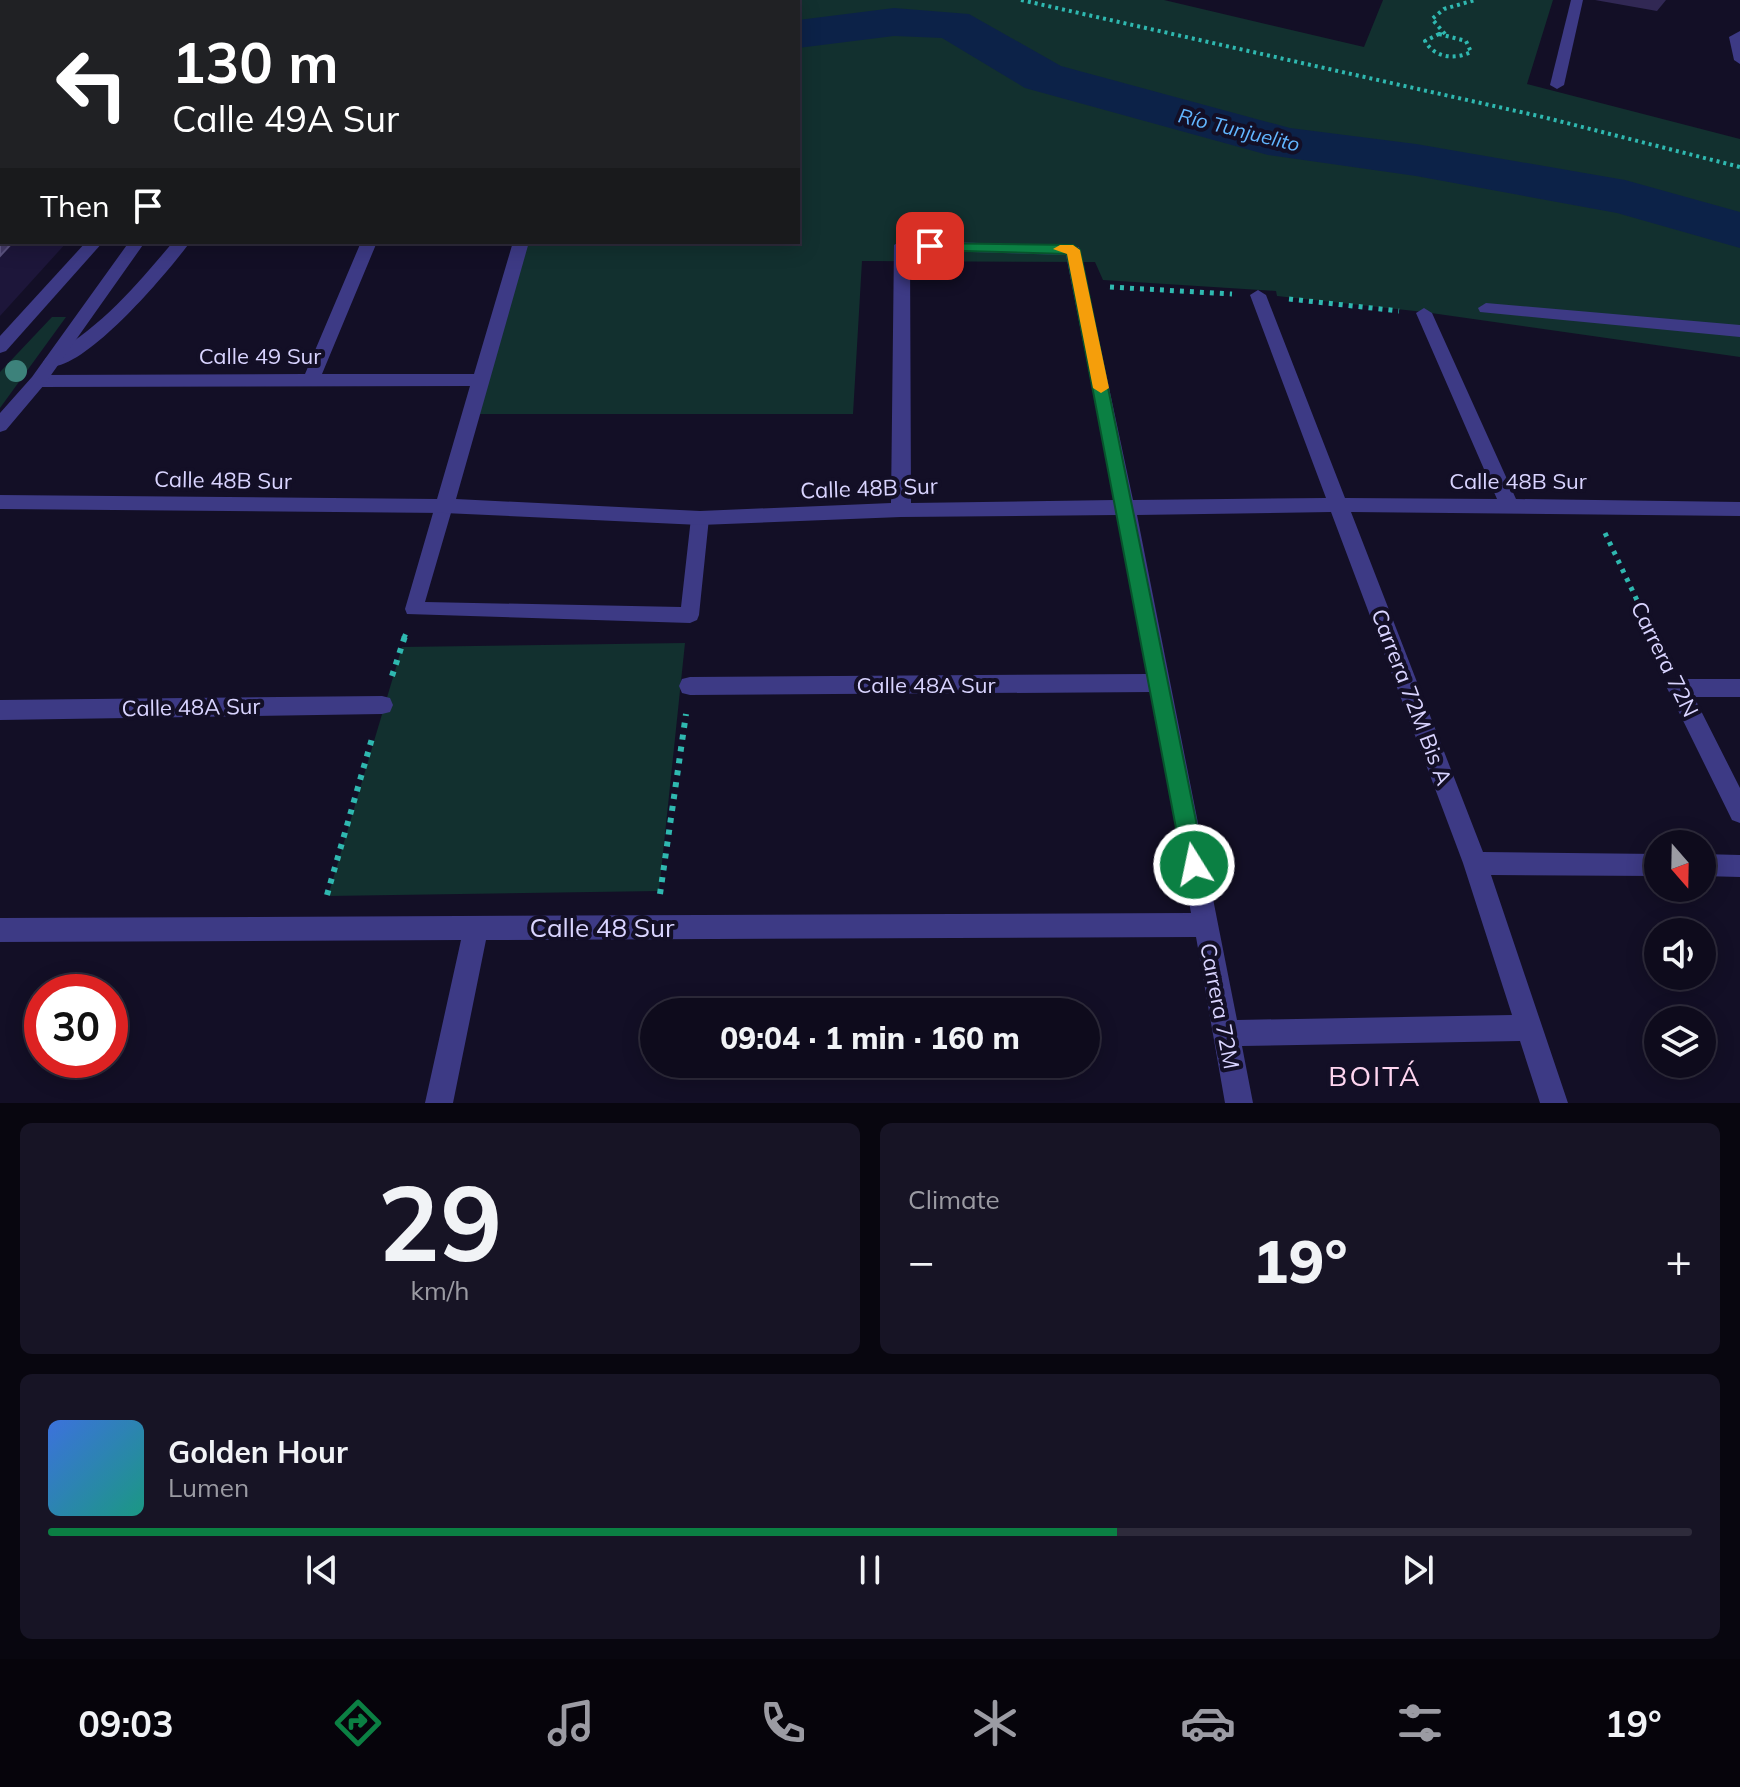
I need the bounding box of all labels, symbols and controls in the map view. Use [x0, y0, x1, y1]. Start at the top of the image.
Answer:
text: 130 m [172, 27, 339, 97]
icon: left [40, 32, 144, 136]
text: Calle 49A Sur [172, 96, 399, 141]
water label: Río Tunjuelito [1176, 102, 1302, 157]
icon: arrive [126, 184, 170, 228]
text: Then [40, 187, 110, 225]
pin [896, 212, 964, 280]
icon: arrive [908, 224, 952, 268]
street label: Calle 49 Sur [199, 342, 321, 370]
street label: Calle 48B Sur [154, 465, 292, 495]
street label: Calle 48B Sur [1449, 467, 1587, 495]
street label: Calle 48B Sur [800, 472, 938, 504]
street label: Carrera 72N [1625, 597, 1705, 721]
street label: Carrera 72M Bis A [1366, 605, 1458, 789]
street label: Calle 48A Sur [857, 671, 995, 699]
street label: Calle 48A Sur [121, 692, 261, 722]
position arrow [1152, 823, 1236, 907]
north arrow [1644, 830, 1716, 902]
map controls [1644, 830, 1716, 1078]
street label: Calle 48 Sur [530, 911, 675, 944]
button: sound [1644, 918, 1716, 990]
street label: Carrera 72M [1194, 941, 1246, 1071]
speed limit sign: 30 [24, 974, 128, 1078]
button: layers [1644, 1006, 1716, 1078]
text: 09:04 · 1 min · 160 m [720, 1019, 1020, 1057]
district label: BOITÁ [1328, 1058, 1422, 1093]
text: 29 [378, 1156, 502, 1287]
text: Climate [908, 1183, 1000, 1216]
text: 19° [1252, 1223, 1348, 1298]
text: − [908, 1233, 934, 1288]
text: + [1666, 1233, 1692, 1288]
text: km/h [411, 1274, 469, 1307]
text: Golden Hour [168, 1433, 348, 1471]
text: Lumen [168, 1471, 249, 1504]
icon: previous [300, 1548, 344, 1592]
icon: pause [848, 1548, 892, 1592]
icon: next [1396, 1548, 1440, 1592]
icon: directions [330, 1695, 386, 1751]
icon: music [543, 1695, 599, 1751]
icon: phone [755, 1695, 811, 1751]
icon: climate [967, 1695, 1023, 1751]
icon: car [1180, 1695, 1236, 1751]
icon: filters [1392, 1695, 1448, 1751]
text: 09:03 [78, 1701, 174, 1746]
text: 19° [1605, 1701, 1662, 1746]

